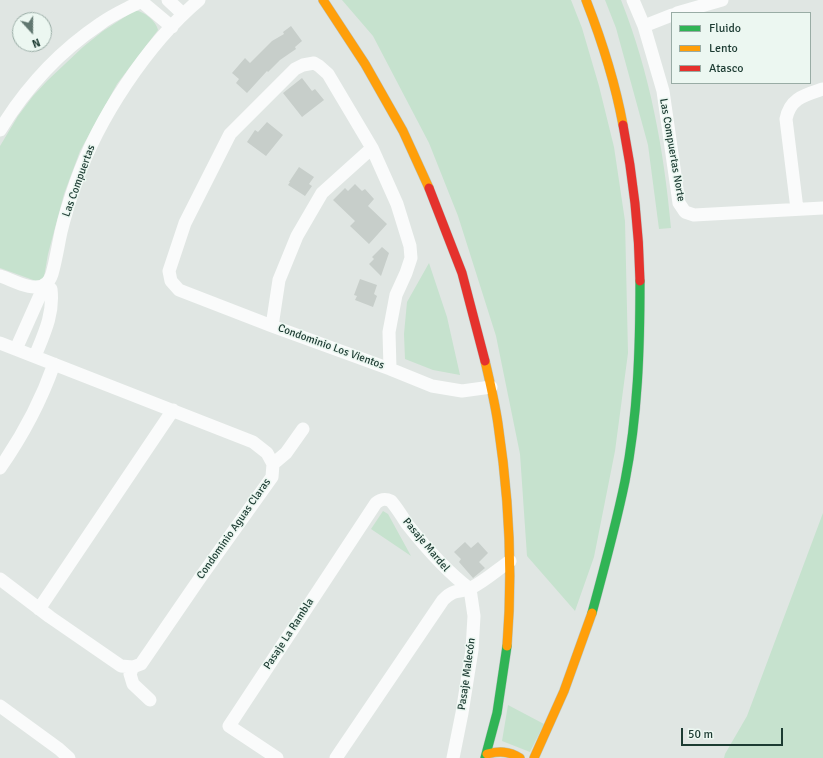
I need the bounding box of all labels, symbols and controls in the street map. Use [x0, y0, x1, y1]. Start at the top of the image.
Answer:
north arrow [12, 12, 52, 52]
legend [671, 12, 811, 84]
text: Fluido [709, 21, 741, 36]
text: N [30, 35, 42, 50]
text: Lento [709, 41, 738, 56]
text: Atasco [709, 61, 744, 76]
street label: Las Compuertas Norte [656, 97, 688, 203]
street label: Las Compuertas [60, 143, 98, 219]
street label: Condominio Los Vientos [276, 322, 386, 372]
street label: Condominio Aguas Claras [194, 476, 274, 582]
street label: Pasaje Mardel [400, 516, 452, 574]
street label: Pasaje La Rambla [261, 596, 317, 672]
street label: Pasaje Malecón [455, 637, 479, 711]
scale bar [683, 720, 785, 746]
text: 50 m [688, 727, 713, 742]

